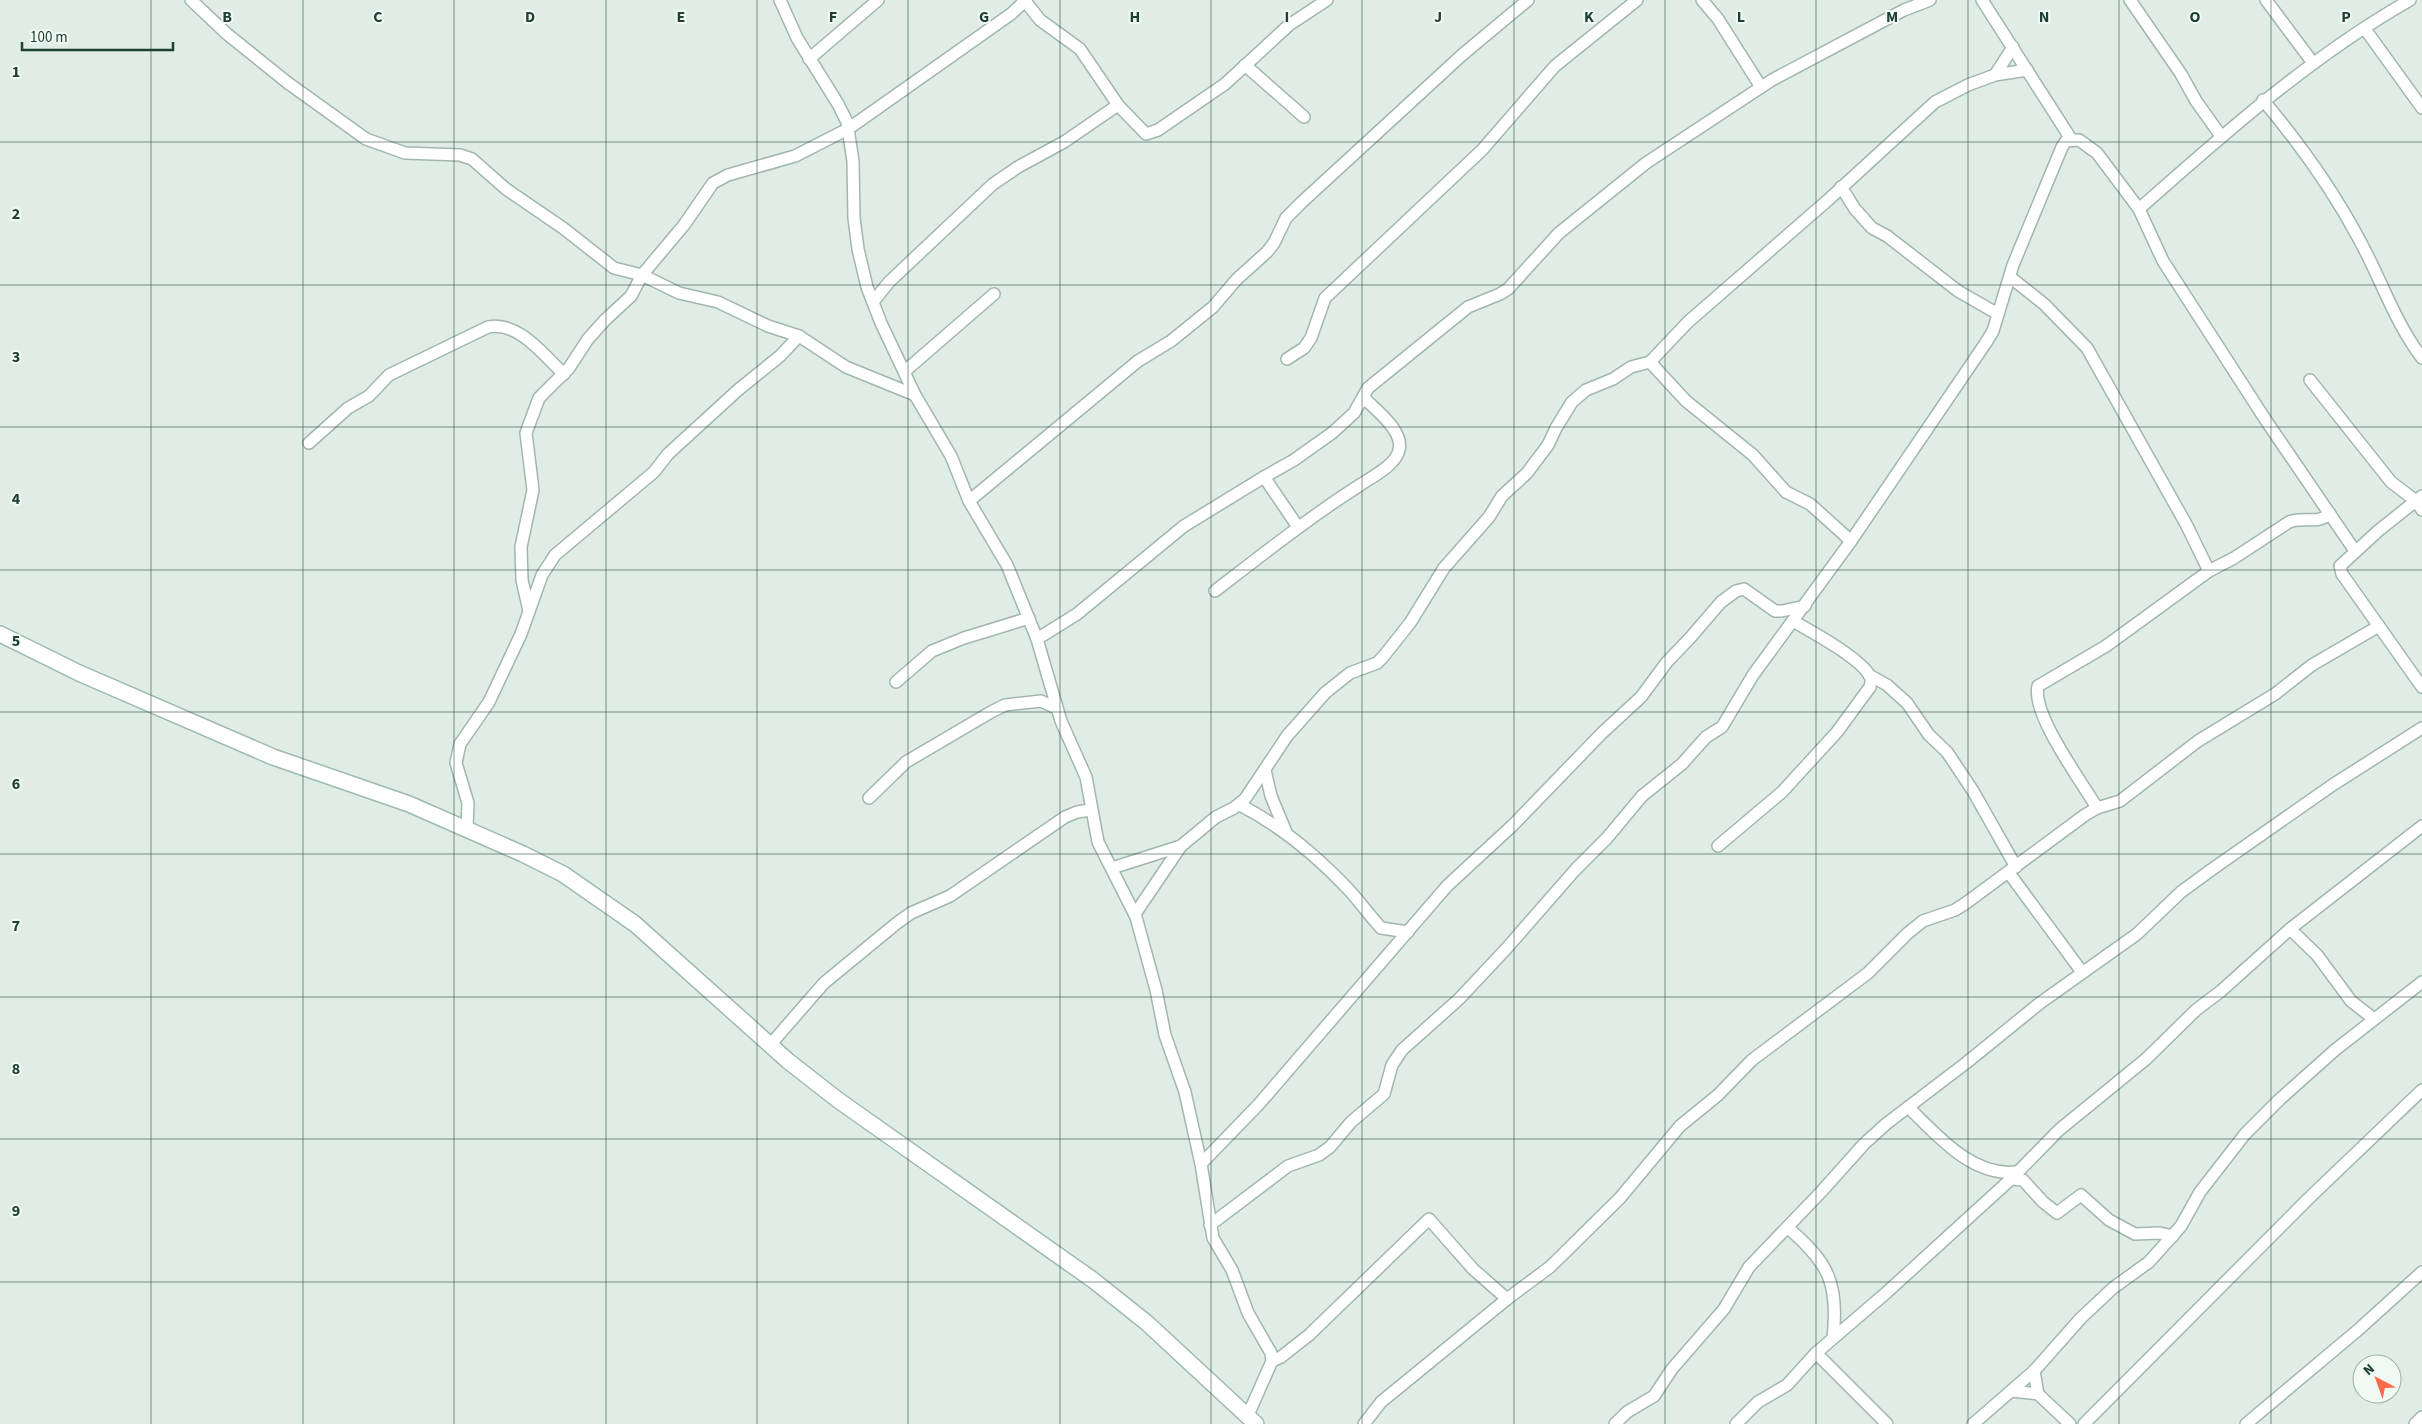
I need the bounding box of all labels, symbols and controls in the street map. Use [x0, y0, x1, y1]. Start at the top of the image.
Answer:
text: B [222, 6, 232, 28]
text: C [373, 6, 383, 28]
text: D [525, 6, 535, 28]
text: E [677, 6, 685, 28]
text: F [829, 6, 837, 28]
text: G [979, 6, 989, 28]
text: H [1130, 6, 1140, 28]
text: I [1285, 6, 1289, 28]
text: J [1434, 6, 1442, 28]
text: K [1584, 6, 1594, 28]
text: L [1737, 6, 1745, 28]
text: M [1886, 6, 1898, 28]
text: N [2039, 6, 2049, 28]
text: O [2190, 6, 2201, 28]
text: P [2341, 6, 2351, 28]
scale bar [22, 20, 174, 52]
text: 100 m [30, 27, 68, 48]
text: 1 [12, 61, 20, 83]
text: 2 [12, 203, 20, 225]
text: 3 [12, 346, 20, 368]
text: 4 [12, 488, 21, 510]
text: 5 [12, 630, 20, 652]
text: 6 [12, 773, 20, 795]
text: 7 [12, 915, 20, 937]
text: 8 [12, 1058, 20, 1080]
text: 9 [12, 1200, 20, 1222]
north arrow [2352, 1354, 2402, 1404]
text: N [2359, 1359, 2379, 1381]

